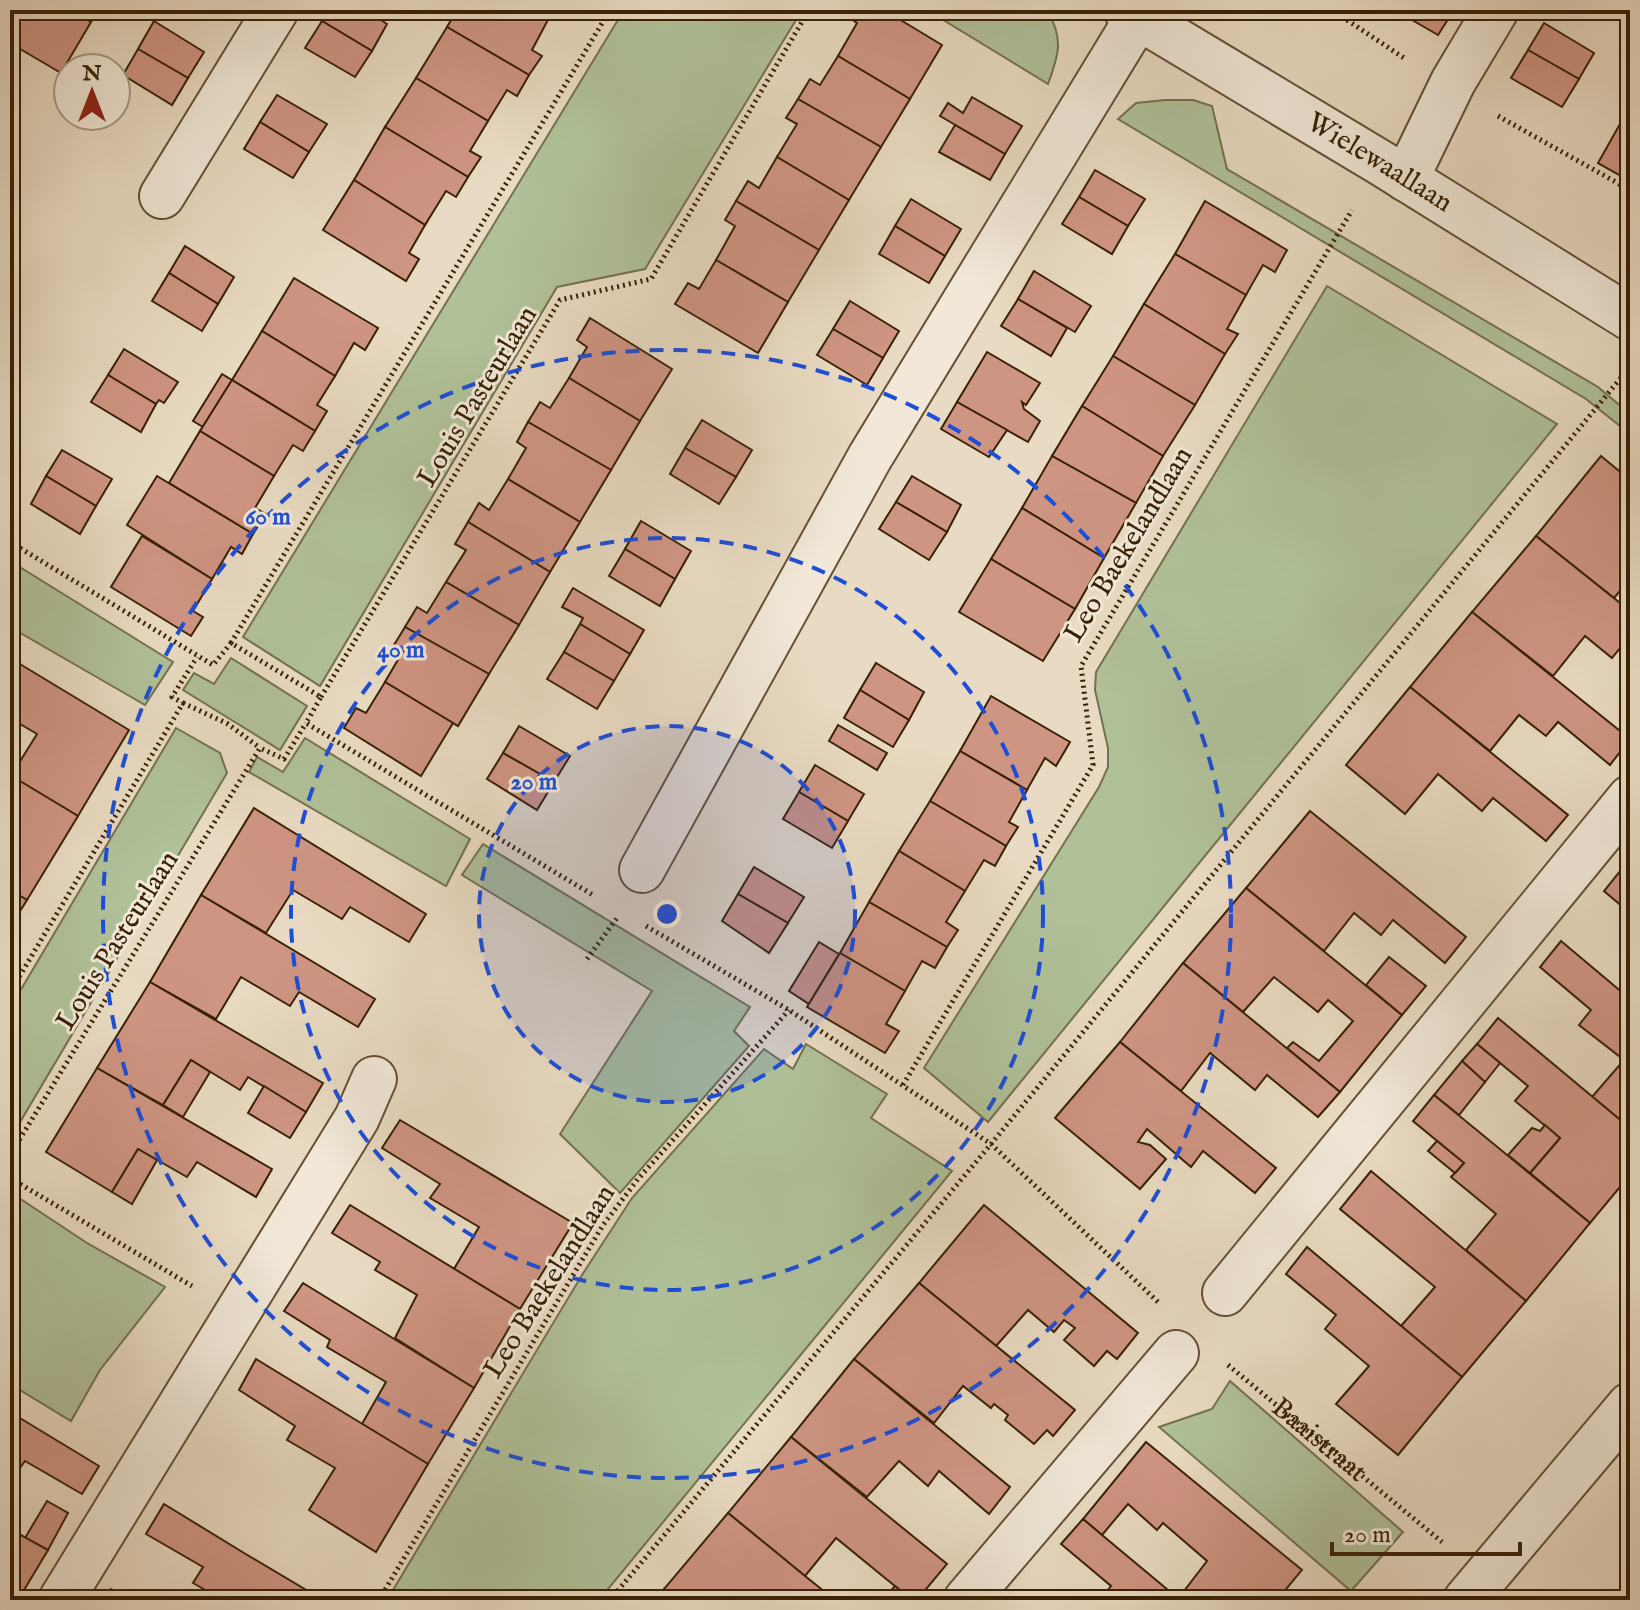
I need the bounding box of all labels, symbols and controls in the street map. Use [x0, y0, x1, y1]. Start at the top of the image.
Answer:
north arrow [52, 52, 132, 132]
text: N [81, 60, 102, 88]
street label: Wielewaallaan [1300, 105, 1459, 221]
street label: Louis Pasteurlaan [410, 300, 546, 494]
street label: Leo Baekelandlaan [1057, 441, 1201, 649]
text: 60 m [245, 502, 291, 533]
text: 40 m [377, 635, 425, 666]
text: 20 m [511, 767, 558, 798]
street label: Louis Pasteurlaan [49, 845, 187, 1037]
centre of rings [653, 900, 681, 928]
street label: Leo Baekelandlaan [476, 1179, 624, 1385]
street label: Baaistraat [1264, 1390, 1374, 1490]
scale bar [1332, 1506, 1520, 1556]
text: 20 m [1344, 1520, 1391, 1551]

